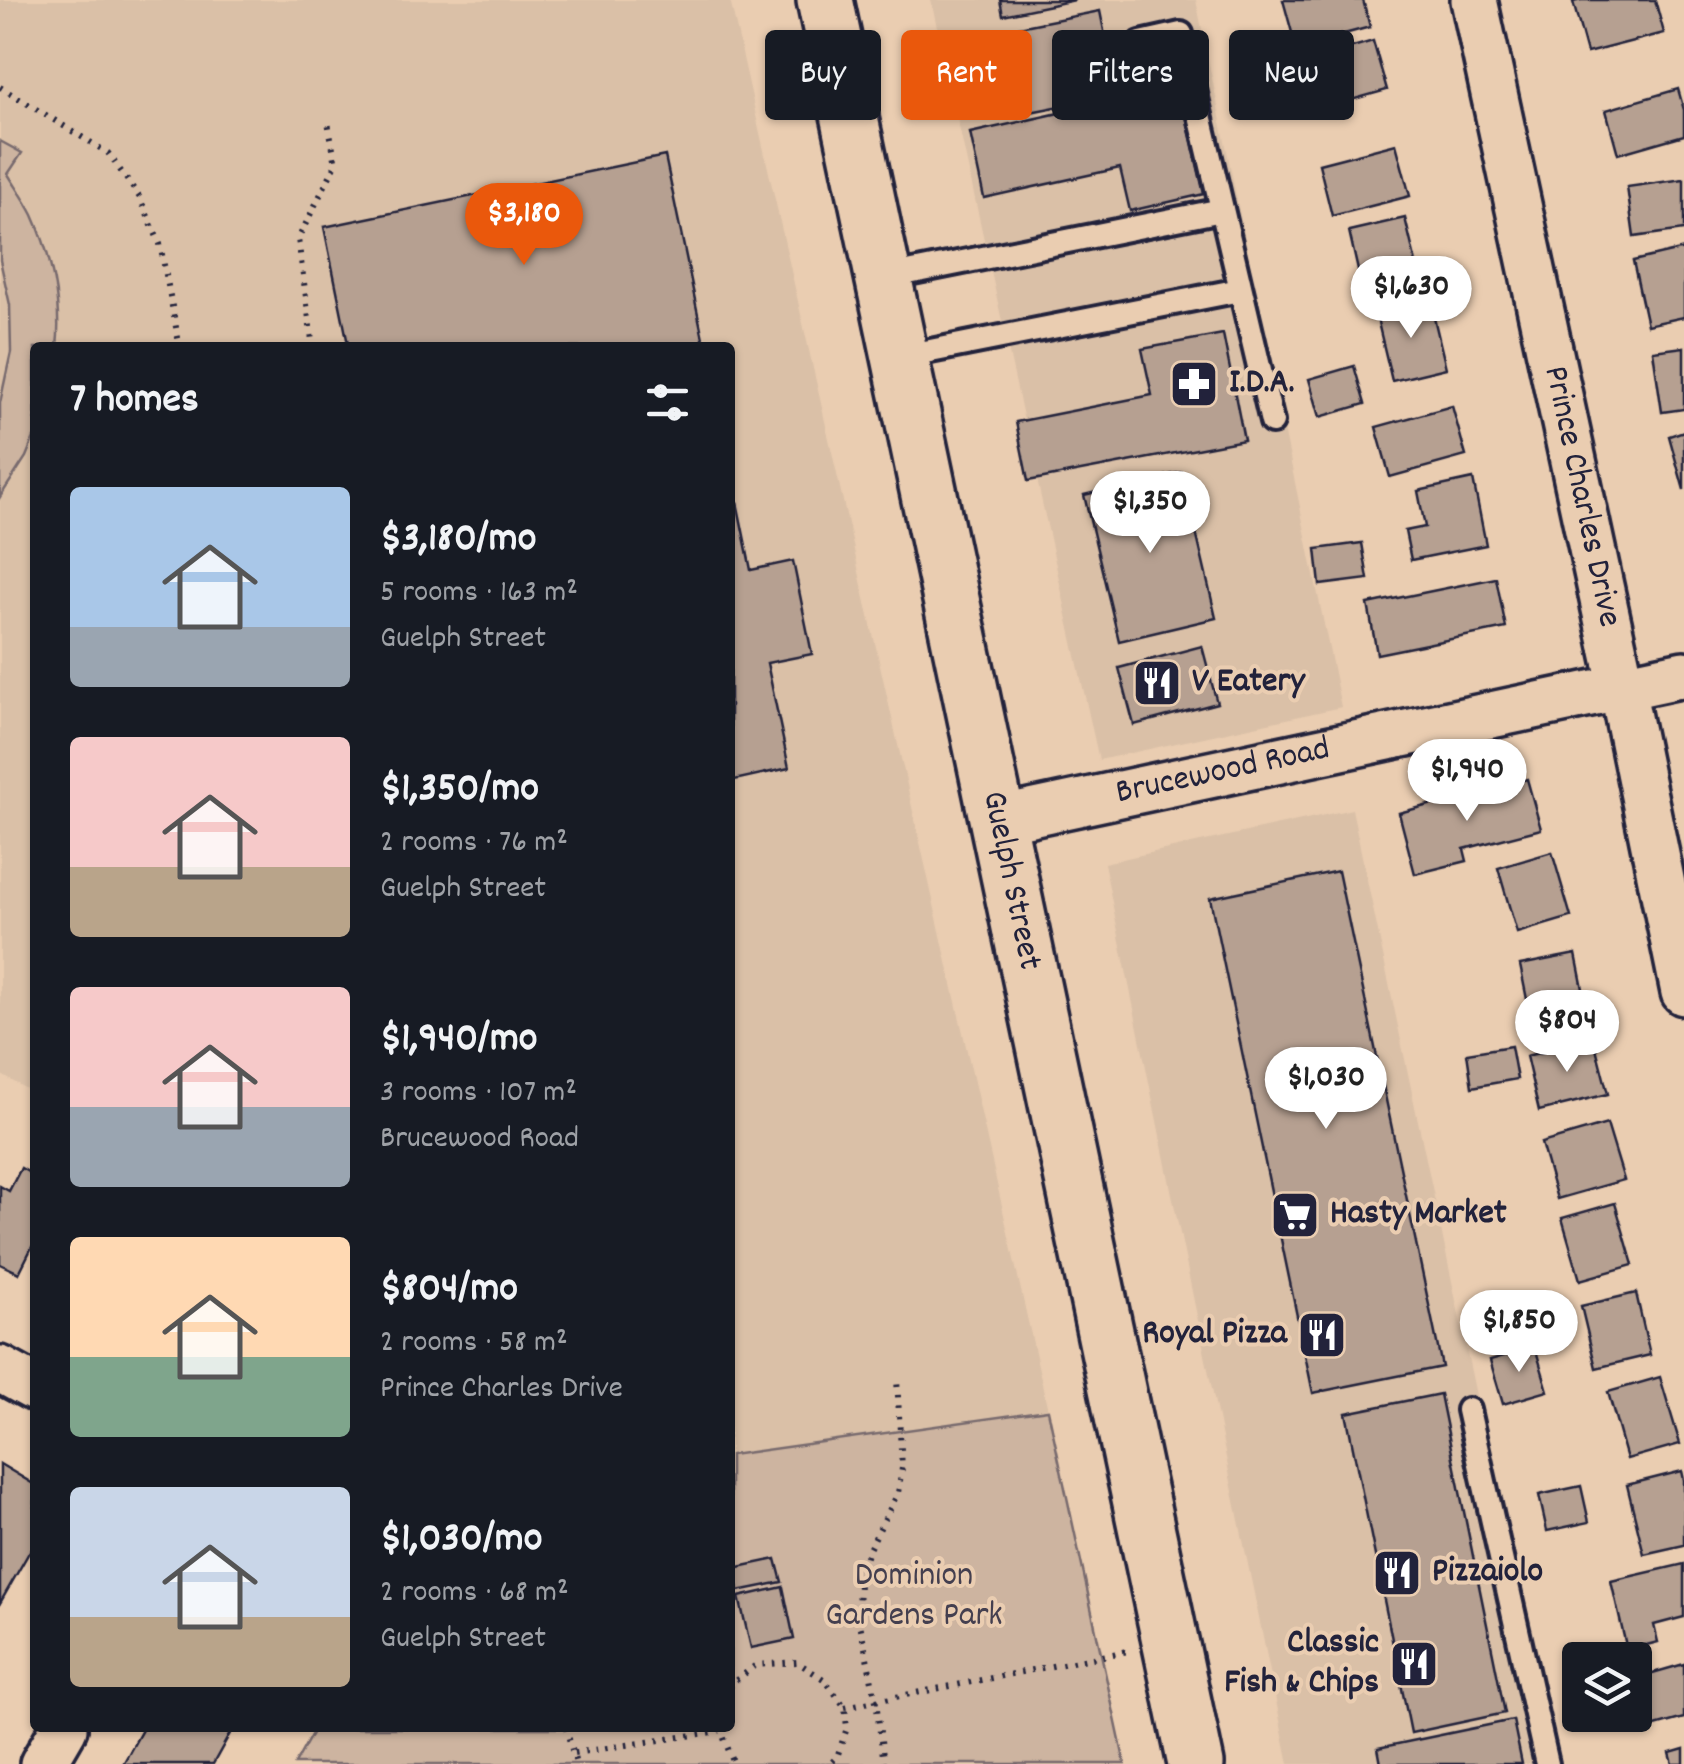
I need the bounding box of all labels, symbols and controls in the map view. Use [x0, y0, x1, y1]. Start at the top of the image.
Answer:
chip: Buy [765, 30, 881, 120]
chip: Rent [901, 30, 1032, 120]
chip: Filters [1052, 30, 1209, 120]
chip: New [1229, 30, 1354, 120]
pin: $3,180 [443, 183, 605, 268]
text: $3,180 [487, 192, 561, 238]
pin: $1,630 [1330, 256, 1492, 341]
text: $1,630 [1373, 265, 1449, 311]
pharmacy icon: I.D.A. [1168, 358, 1220, 410]
place label: I.D.A. [1229, 359, 1294, 409]
street label: Prince Charles Drive [1528, 361, 1633, 632]
text: 7 homes [70, 372, 199, 432]
icon: filters [640, 375, 695, 430]
pin: $1,350 [1069, 471, 1231, 556]
text: $1,350 [1112, 480, 1188, 526]
text: $3,180/mo [380, 511, 536, 571]
icon: home [150, 527, 270, 647]
text: 5 rooms · 163 m² [380, 571, 578, 617]
text: Guelph Street [380, 617, 546, 663]
restaurant icon: V Eatery [1131, 657, 1183, 709]
place label: V Eatery [1192, 658, 1306, 708]
street label: Brucewood Road [1111, 725, 1335, 819]
pin: $1,940 [1386, 739, 1548, 824]
text: $1,940 [1430, 748, 1504, 794]
text: $1,350/mo [380, 761, 539, 821]
icon: home [150, 777, 270, 897]
street label: Guelph Street [967, 787, 1053, 975]
text: 2 rooms · 76 m² [380, 821, 568, 867]
text: Guelph Street [380, 867, 546, 913]
pin: $804 [1508, 990, 1626, 1075]
text: $804 [1537, 999, 1597, 1045]
text: $1,940/mo [380, 1011, 538, 1071]
icon: home [150, 1027, 270, 1147]
pin: $1,030 [1245, 1047, 1407, 1132]
text: $1,030 [1287, 1056, 1365, 1102]
text: 3 rooms · 107 m² [380, 1071, 577, 1117]
text: Brucewood Road [380, 1117, 579, 1163]
supermarket icon: Hasty Market [1269, 1189, 1321, 1241]
place label: Hasty Market [1330, 1190, 1507, 1240]
text: $804/mo [380, 1261, 518, 1321]
icon: home [150, 1277, 270, 1397]
pin: $1,850 [1438, 1290, 1600, 1375]
text: $1,850 [1482, 1299, 1556, 1345]
restaurant icon: Royal Pizza [1296, 1309, 1348, 1361]
place label: Royal Pizza [1142, 1310, 1289, 1360]
text: 2 rooms · 58 m² [380, 1321, 568, 1367]
text: Prince Charles Drive [380, 1367, 623, 1413]
text: $1,030/mo [380, 1511, 542, 1571]
icon: home [150, 1527, 270, 1647]
restaurant icon: Pizzaiolo [1371, 1547, 1423, 1599]
place label: Pizzaiolo [1432, 1548, 1543, 1598]
park label: Dominion Gardens Park [825, 1552, 1003, 1642]
text: 2 rooms · 68 m² [380, 1571, 569, 1617]
text: Guelph Street [380, 1617, 546, 1663]
place label: Classic Fish & Chips [1224, 1619, 1379, 1709]
restaurant icon: Classic Fish & Chips [1388, 1638, 1440, 1690]
map controls [1562, 1642, 1652, 1732]
button: layers [1562, 1642, 1652, 1732]

